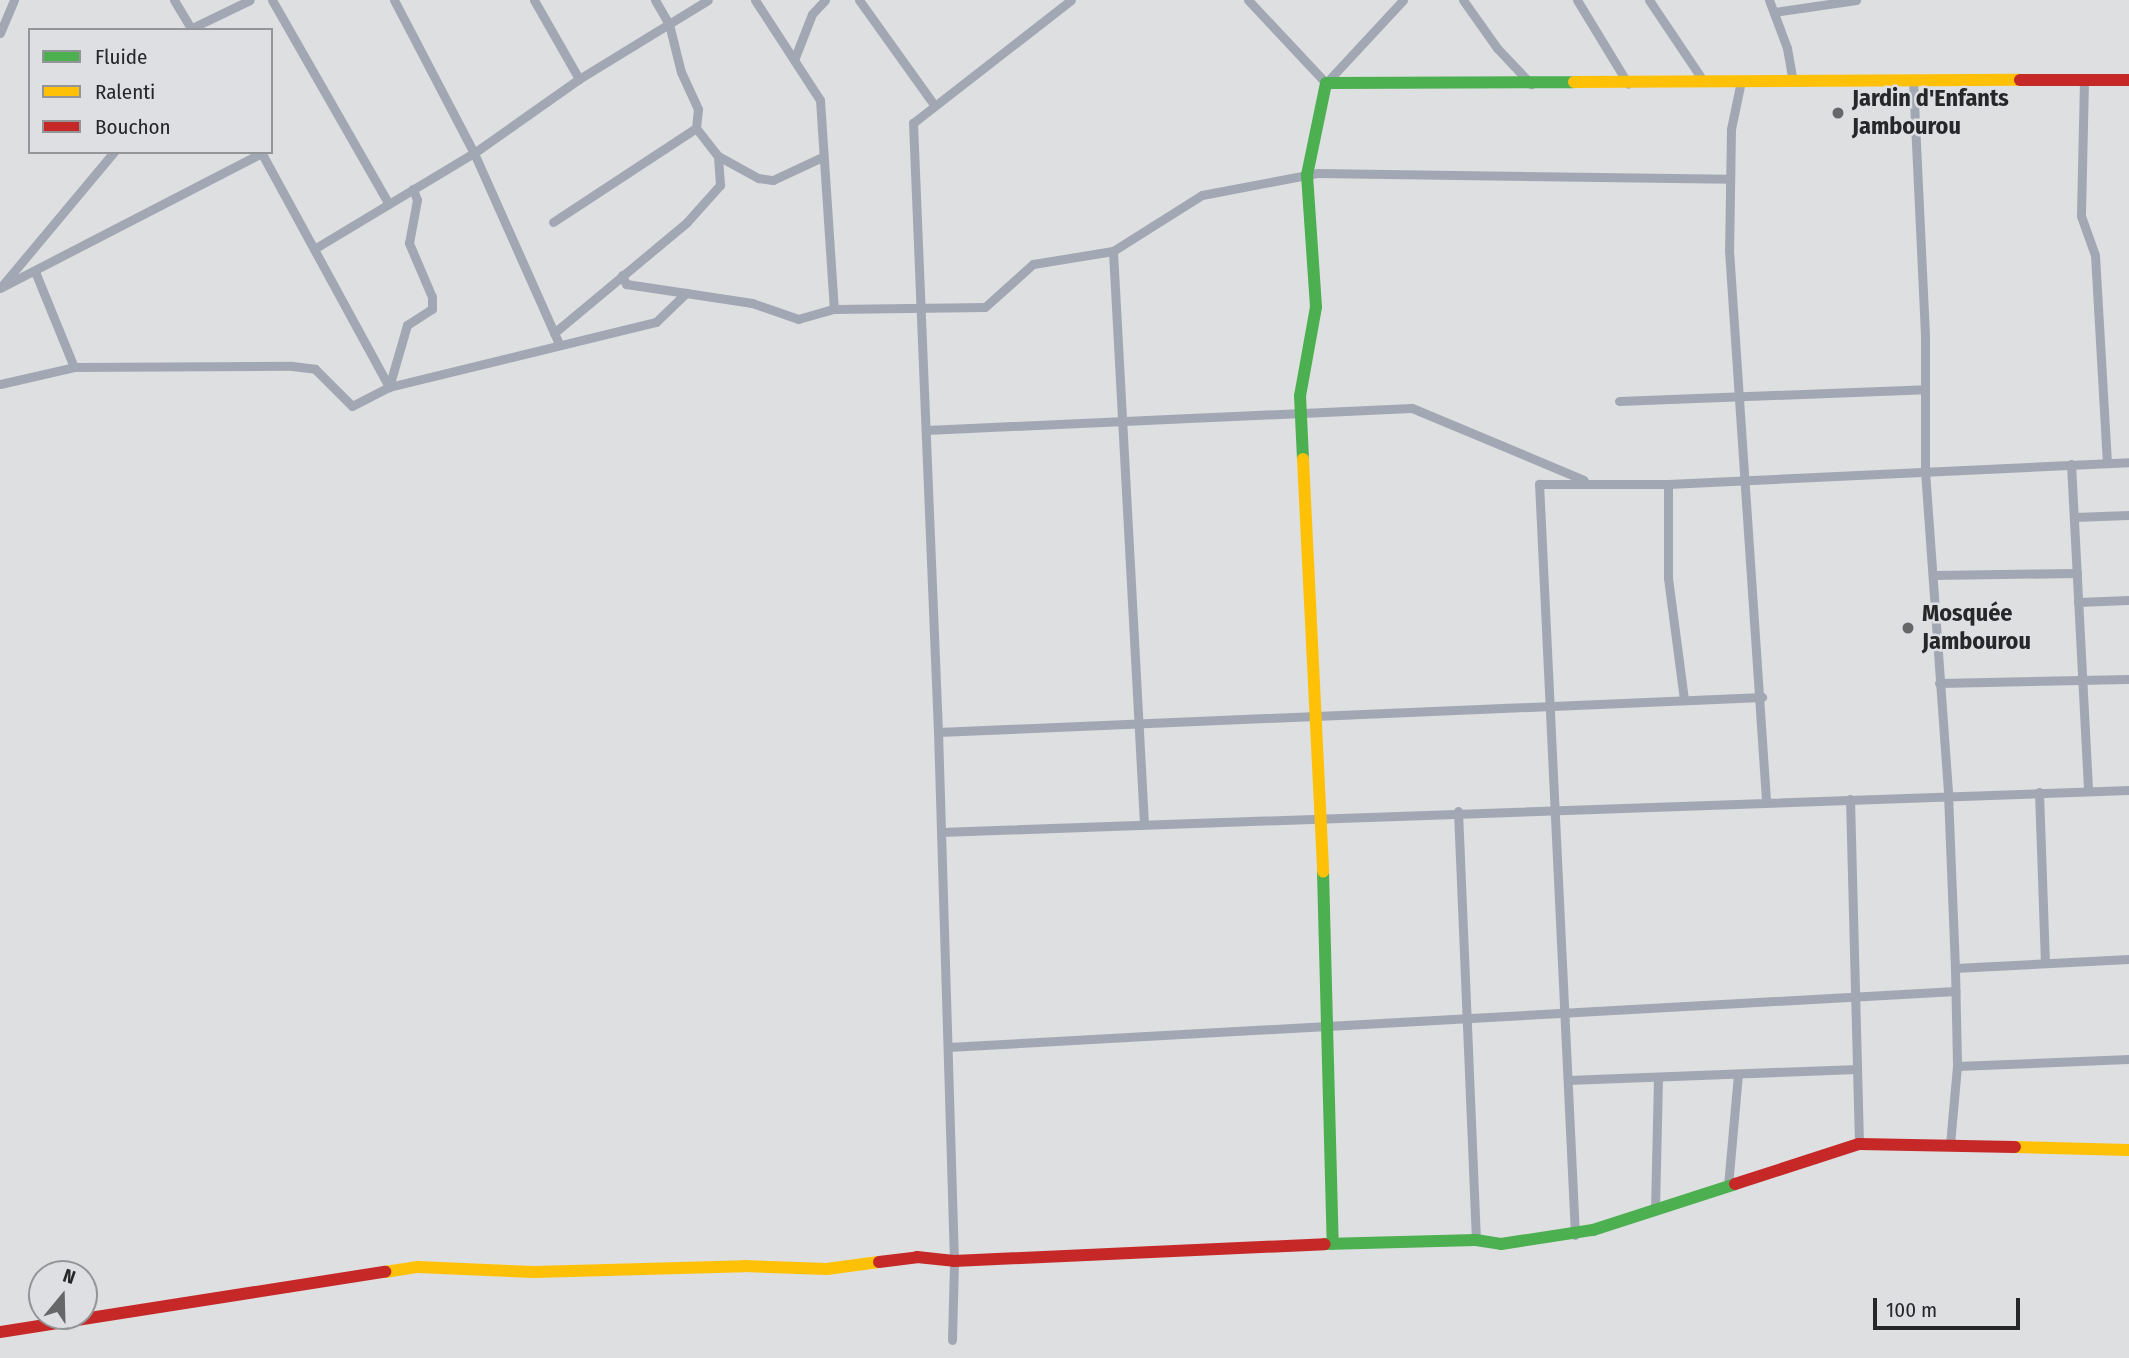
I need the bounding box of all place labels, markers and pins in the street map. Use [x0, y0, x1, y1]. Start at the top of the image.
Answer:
place label: Jardin d'Enfants Jambourou [1852, 85, 2009, 141]
marker: Jardin d'Enfants Jambourou [1830, 105, 1846, 121]
place label: Mosquée Jambourou [1922, 600, 2031, 656]
marker: Mosquée Jambourou [1900, 620, 1916, 636]

